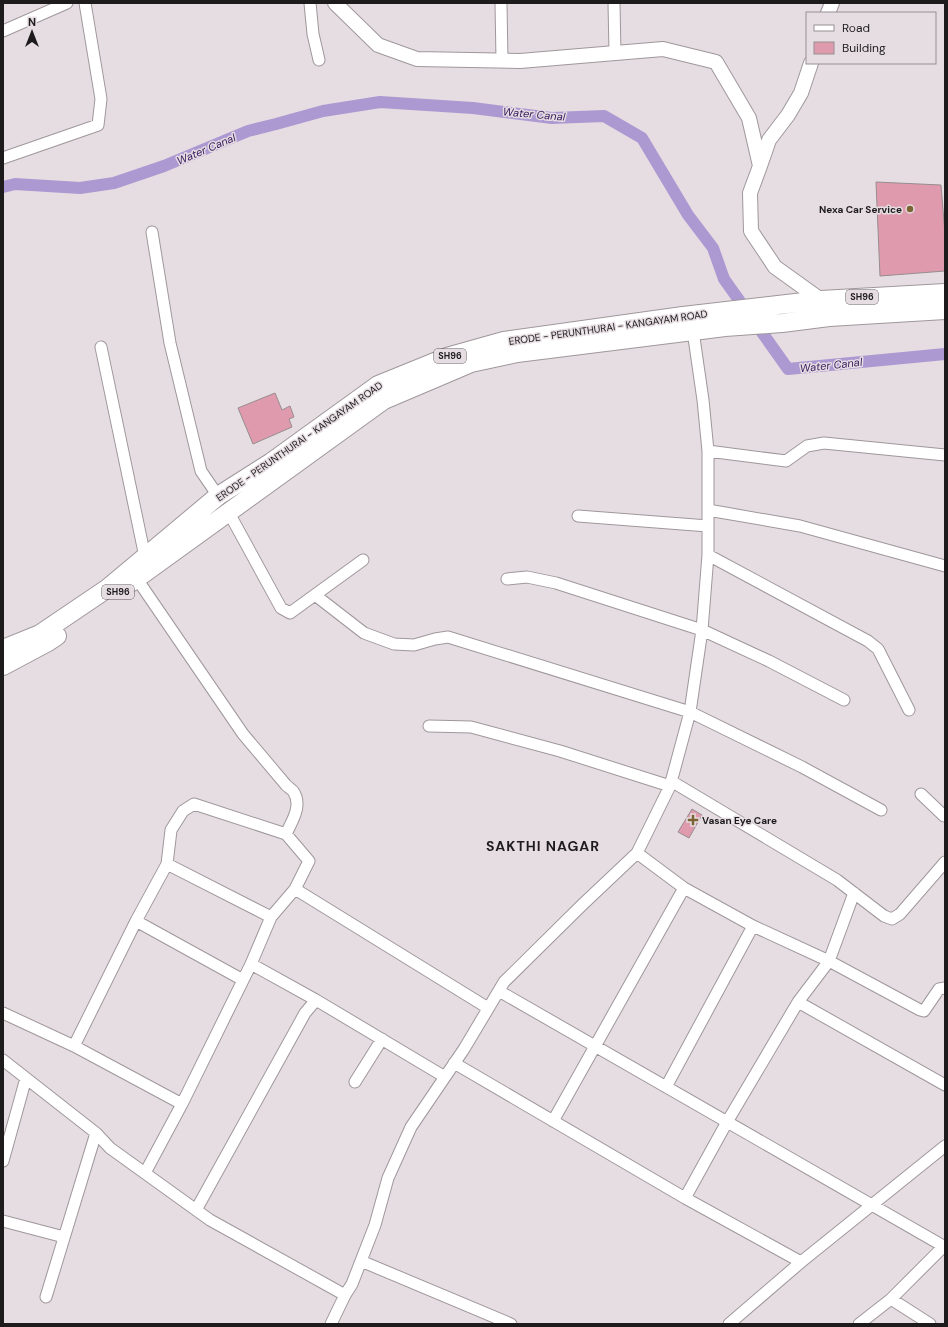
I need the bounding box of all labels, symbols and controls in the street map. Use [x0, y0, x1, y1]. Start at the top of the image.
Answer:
north arrow [12, 12, 52, 52]
legend [806, 12, 936, 64]
text: N [28, 15, 36, 29]
text: Road [842, 20, 870, 36]
text: Building [842, 40, 886, 56]
water label: Water Canal [502, 104, 566, 124]
water label: Water Canal [174, 130, 238, 168]
place label: Nexa Car Service [819, 203, 902, 216]
marker: Nexa Car Service [905, 204, 915, 214]
road number: SH96 [846, 290, 878, 304]
street label: ERODE - PERUNTHURAI - KANGAYAM ROAD [508, 307, 708, 348]
road number: SH96 [434, 349, 466, 363]
water label: Water Canal [799, 355, 863, 375]
street label: ERODE - PERUNTHURAI - KANGAYAM ROAD [213, 379, 385, 504]
road number: SH96 [102, 585, 134, 599]
marker: Vasan Eye Care [687, 814, 699, 826]
place label: Vasan Eye Care [702, 814, 777, 827]
district label: SAKTHI NAGAR [486, 837, 600, 855]

